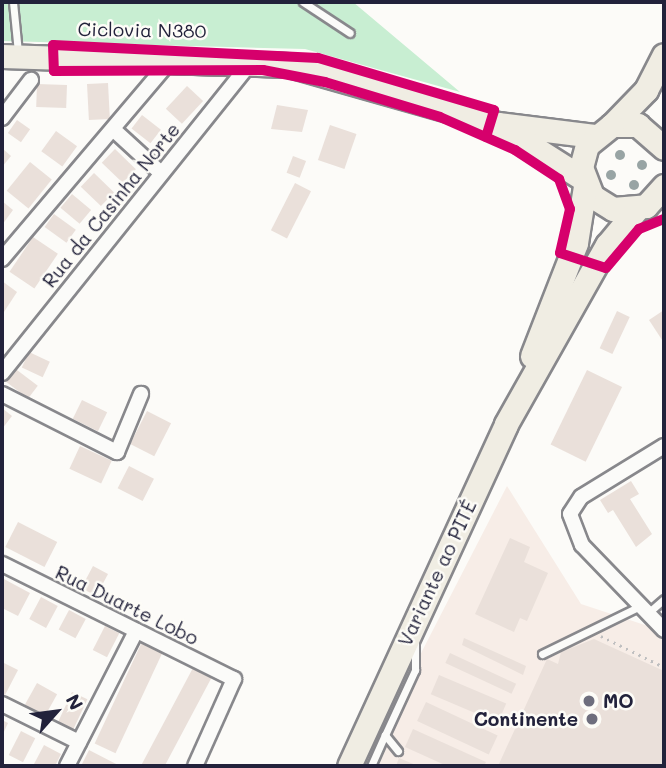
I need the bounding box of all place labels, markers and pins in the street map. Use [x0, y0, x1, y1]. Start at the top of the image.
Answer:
place label: MO [603, 690, 634, 712]
marker: MO [581, 693, 597, 709]
place label: Continente [474, 708, 578, 730]
marker: Continente [584, 711, 600, 727]

